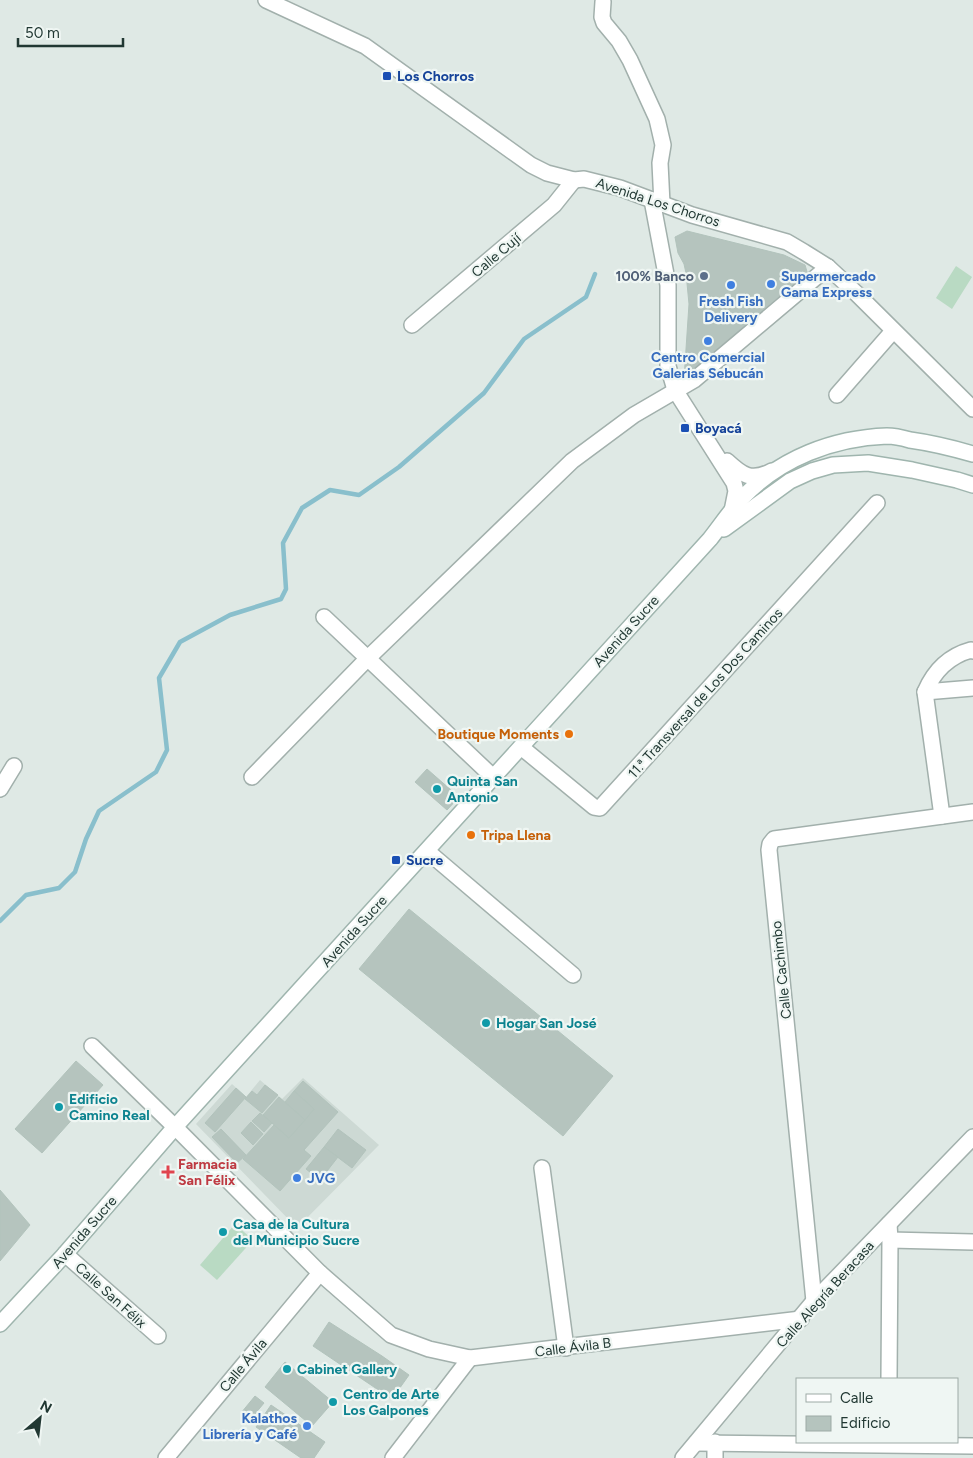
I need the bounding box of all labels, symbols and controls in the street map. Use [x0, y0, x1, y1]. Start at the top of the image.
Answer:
scale bar [18, 15, 122, 47]
text: 50 m [25, 24, 60, 42]
place label: Los Chorros [397, 68, 475, 85]
marker: Los Chorros [381, 70, 393, 82]
street label: Avenida Los Chorros [594, 174, 722, 231]
street label: Calle Cují [468, 229, 525, 281]
place label: 100% Banco [615, 268, 694, 285]
place label: Supermercado Gama Express [781, 268, 876, 301]
marker: 100% Banco [698, 270, 710, 282]
marker: Supermercado Gama Express [765, 278, 777, 290]
marker: Fresh Fish Delivery [725, 279, 737, 291]
place label: Fresh Fish Delivery [699, 293, 763, 326]
marker: Centro Comercial Galerias Sebucán [702, 335, 714, 347]
place label: Centro Comercial Galerias Sebucán [651, 349, 765, 382]
place label: Boyacá [695, 420, 742, 437]
marker: Boyacá [679, 422, 691, 434]
street label: Avenida Sucre [590, 592, 663, 671]
street label: 11.ª Transversal de Los Dos Caminos [625, 605, 786, 782]
place label: Boutique Moments [438, 726, 559, 743]
marker: Boutique Moments [563, 728, 575, 740]
place label: Quinta San Antonio [447, 773, 518, 806]
marker: Quinta San Antonio [431, 783, 443, 795]
place label: Tripa Llena [481, 827, 551, 844]
marker: Tripa Llena [465, 829, 477, 841]
place label: Sucre [406, 852, 443, 869]
marker: Sucre [390, 854, 402, 866]
street label: Avenida Sucre [318, 892, 391, 971]
street label: Calle Cachimbo [768, 920, 795, 1020]
place label: Hogar San José [496, 1015, 597, 1032]
marker: Hogar San José [480, 1017, 492, 1029]
place label: Edificio Camino Real [69, 1091, 150, 1124]
marker: Edificio Camino Real [53, 1101, 65, 1113]
place label: Farmacia San Félix [178, 1156, 237, 1189]
marker: Farmacia San Félix [162, 1166, 174, 1178]
place label: JVG [307, 1170, 336, 1187]
marker: JVG [291, 1172, 303, 1184]
street label: Avenida Sucre [48, 1192, 121, 1272]
place label: Casa de la Cultura del Municipio Sucre [233, 1216, 360, 1249]
marker: Casa de la Cultura del Municipio Sucre [217, 1226, 229, 1238]
street label: Calle Alegría Beracasa [773, 1237, 878, 1351]
street label: Calle San Félix [72, 1259, 150, 1332]
street label: Calle Ávila B [534, 1334, 612, 1361]
street label: Calle Ávila [216, 1335, 271, 1396]
place label: Cabinet Gallery [297, 1361, 398, 1378]
marker: Cabinet Gallery [281, 1363, 293, 1375]
legend [796, 1378, 958, 1443]
place label: Centro de Arte Los Galpones [343, 1386, 439, 1419]
text: Calle [840, 1389, 873, 1407]
north arrow [15, 1393, 65, 1443]
marker: Centro de Arte Los Galpones [327, 1396, 339, 1408]
text: N [37, 1397, 55, 1417]
place label: Kalathos Librería y Café [203, 1410, 297, 1443]
text: Edificio [840, 1414, 891, 1432]
marker: Kalathos Librería y Café [301, 1420, 313, 1432]

